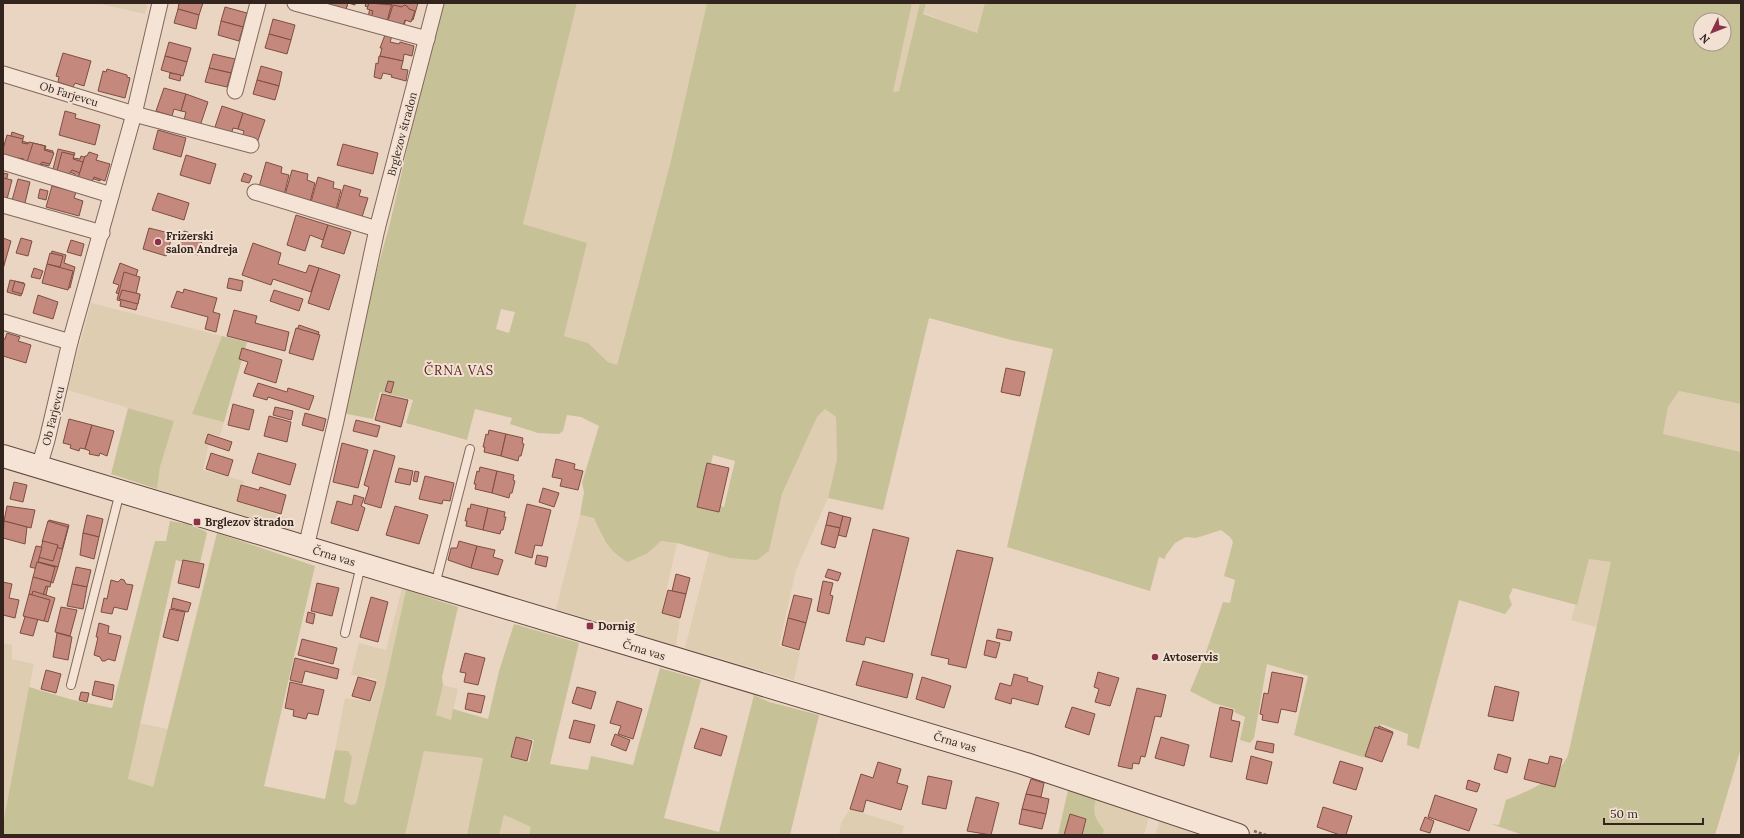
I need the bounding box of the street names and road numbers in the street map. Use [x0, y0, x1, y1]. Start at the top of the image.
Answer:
street label: Ob Farjevcu [38, 78, 101, 110]
street label: Brglezov štradon [384, 90, 420, 178]
street label: Ob Farjevcu [39, 384, 67, 447]
street label: Črna vas [311, 543, 357, 569]
street label: Črna vas [621, 637, 667, 663]
street label: Črna vas [932, 729, 978, 755]

